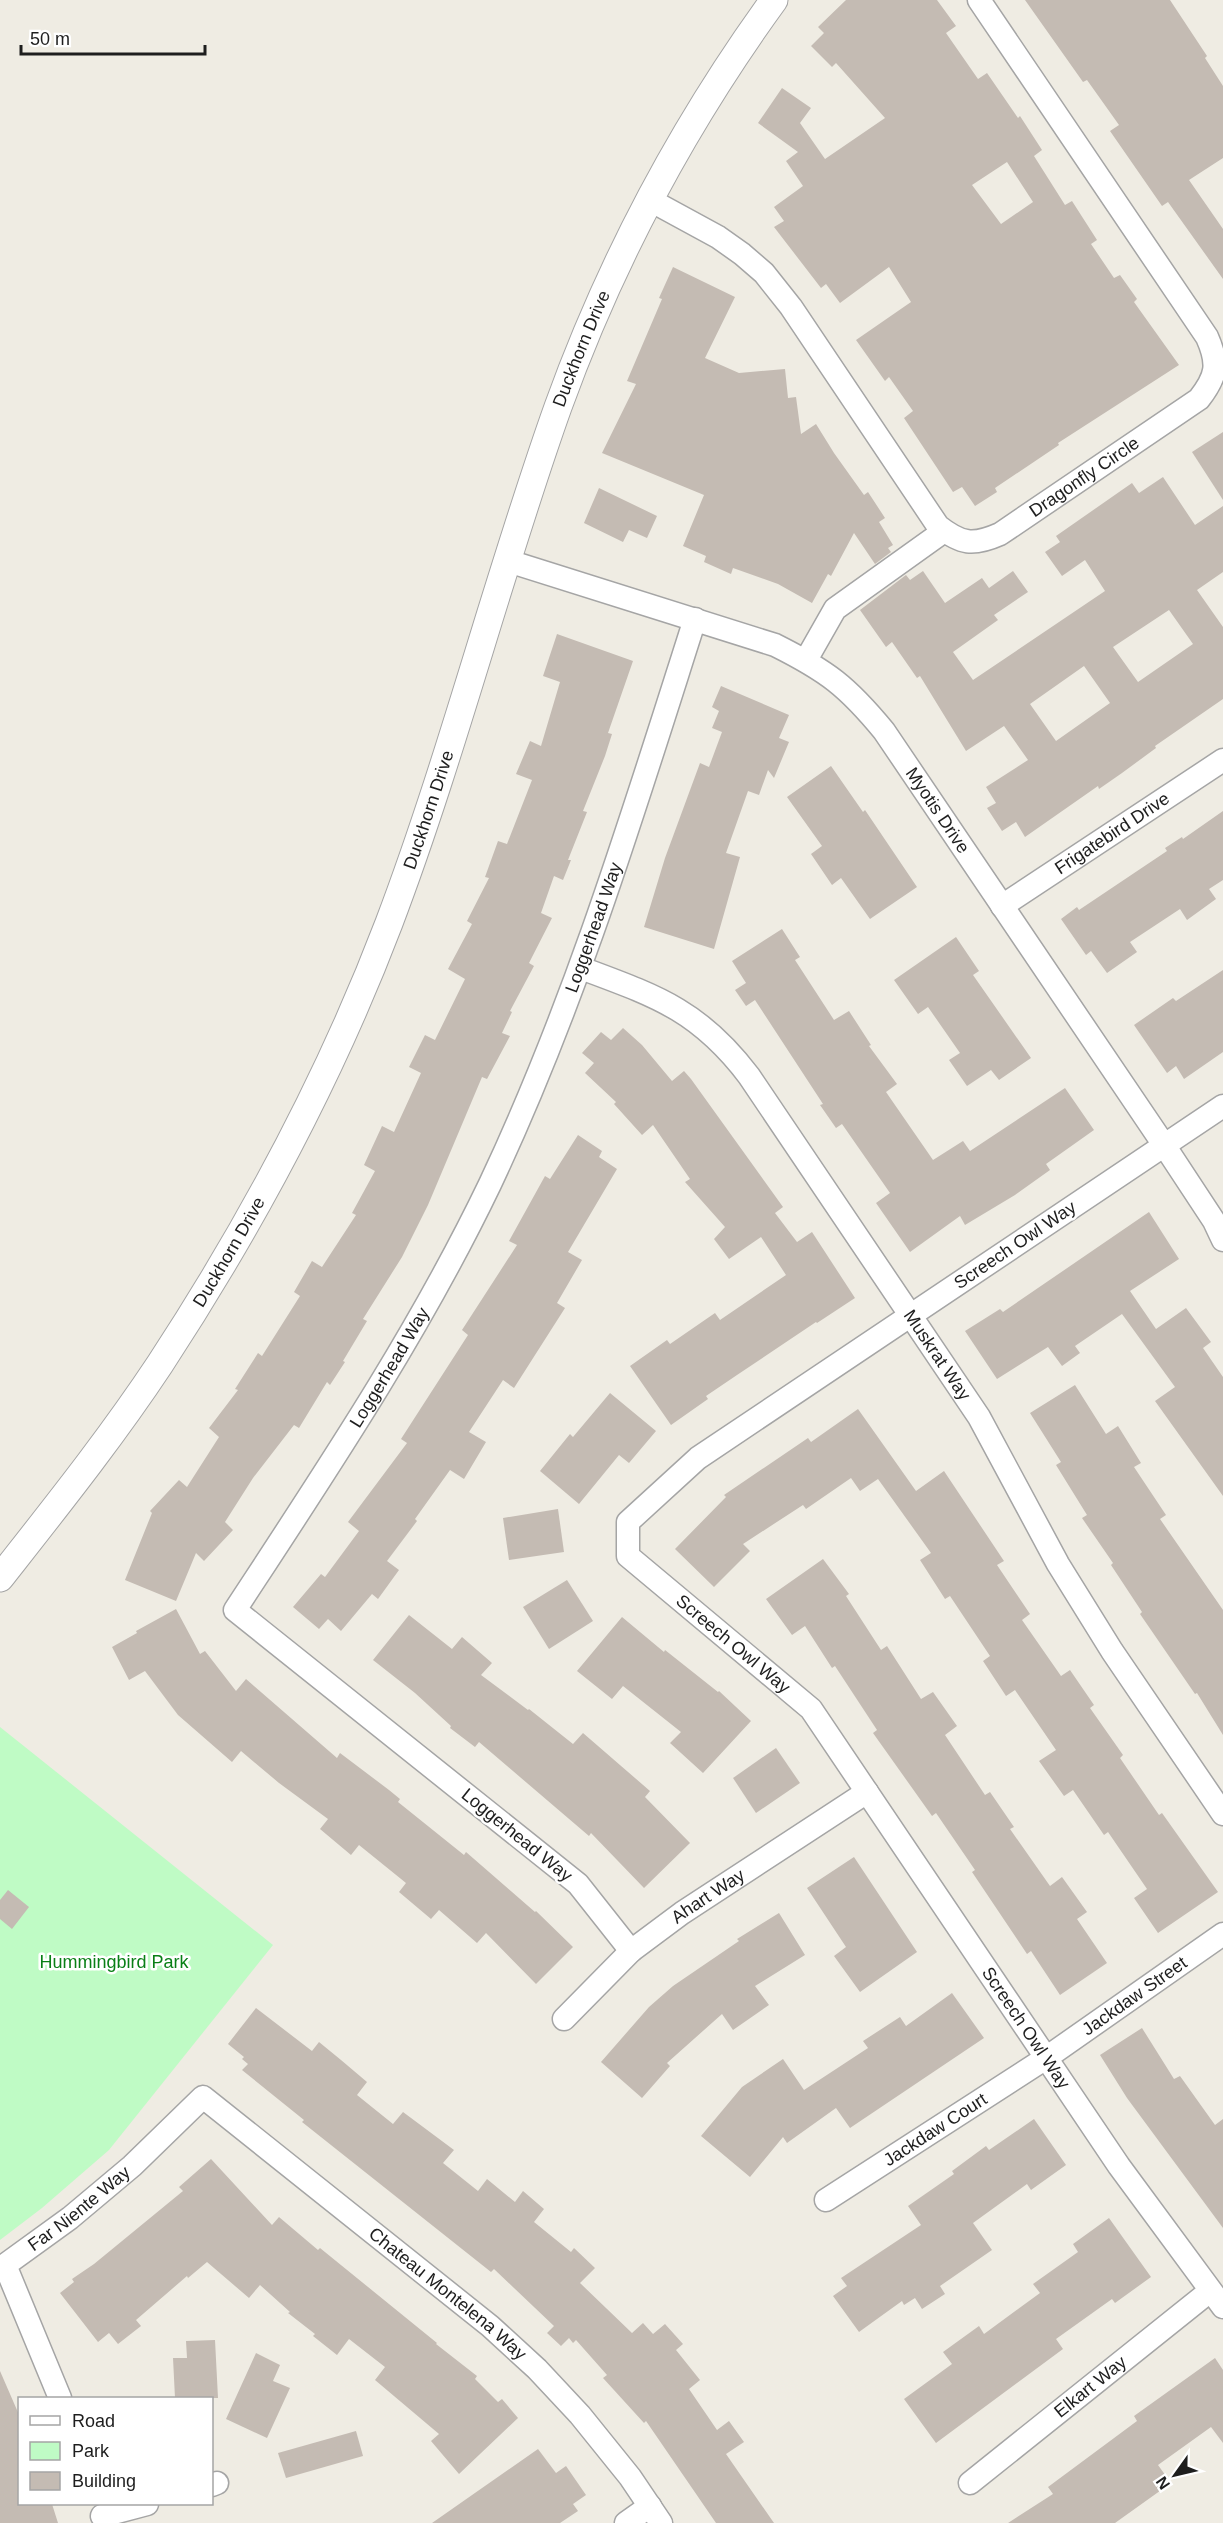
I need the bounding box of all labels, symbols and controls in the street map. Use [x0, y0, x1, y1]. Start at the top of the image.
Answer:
scale bar [21, 18, 206, 56]
text: 50 m [30, 29, 70, 49]
street label: Duckhorn Drive [549, 287, 614, 410]
street label: Dragonfly Circle [1025, 433, 1143, 521]
street label: Duckhorn Drive [399, 748, 458, 872]
street label: Myotis Drive [902, 764, 974, 857]
street label: Frigatebird Drive [1051, 788, 1173, 878]
street label: Loggerhead Way [561, 860, 626, 995]
street label: Duckhorn Drive [189, 1193, 269, 1310]
street label: Screech Owl Way [950, 1197, 1080, 1293]
street label: Loggerhead Way [346, 1304, 433, 1431]
street label: Muskrat Way [900, 1306, 975, 1404]
street label: Screech Owl Way [672, 1591, 794, 1697]
street label: Loggerhead Way [458, 1784, 576, 1886]
street label: Ahart Way [667, 1865, 748, 1927]
park label: Hummingbird Park [39, 1952, 190, 1972]
street label: Jackdaw Street [1078, 1952, 1191, 2039]
street label: Screech Owl Way [978, 1963, 1074, 2093]
street label: Jackdaw Court [880, 2089, 991, 2170]
street label: Far Niente Way [24, 2162, 134, 2255]
street label: Chateau Montelena Way [365, 2223, 530, 2364]
street label: Elkart Way [1050, 2352, 1130, 2422]
legend [18, 2397, 213, 2505]
text: Road [72, 2411, 115, 2431]
text: Park [72, 2441, 110, 2461]
north arrow [1145, 2445, 1205, 2505]
text: Building [72, 2471, 136, 2491]
text: N [1153, 2474, 1173, 2493]

